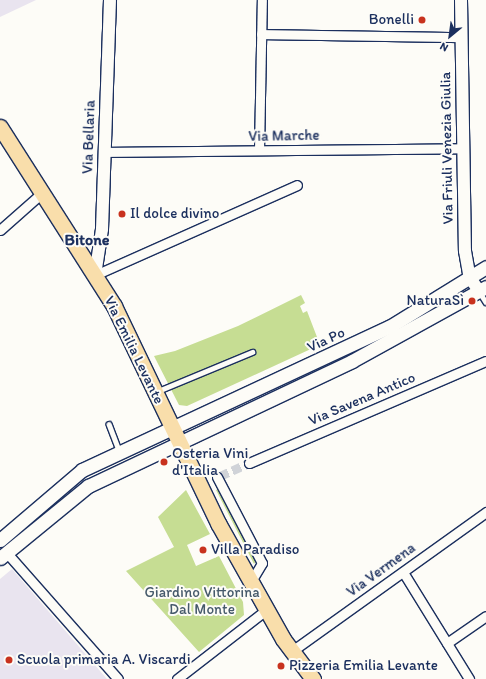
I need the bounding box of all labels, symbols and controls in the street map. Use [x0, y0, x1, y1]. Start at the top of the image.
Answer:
place label: Bonelli [369, 11, 414, 29]
marker: Bonelli [417, 15, 427, 25]
north arrow [430, 16, 470, 56]
text: N [438, 39, 450, 54]
street label: Via Friuli Venezia Giulia [437, 72, 457, 224]
street label: Via Bellaria [79, 100, 99, 174]
street label: Via Marche [248, 126, 320, 146]
place label: Il dolce divino [130, 205, 220, 223]
marker: Il dolce divino [117, 209, 127, 219]
district label: Bitone [65, 230, 109, 250]
place label: NaturaSì [407, 292, 464, 310]
street label: Via Emilia Levante [100, 293, 168, 407]
marker: NaturaSì [467, 296, 477, 306]
street label: Via Po [304, 324, 348, 356]
street label: Via Savena Antico [306, 368, 418, 430]
place label: Osteria Vini d'Italia [172, 444, 248, 479]
marker: Osteria Vini d'Italia [159, 457, 169, 467]
street label: Via Vermena [343, 539, 419, 601]
place label: Villa Paradiso [211, 541, 298, 559]
marker: Villa Paradiso [198, 545, 208, 555]
park label: Giardino Vittorina Dal Monte [144, 583, 260, 618]
place label: Scuola primaria A. Viscardi [17, 651, 190, 669]
marker: Scuola primaria A. Viscardi [4, 655, 14, 665]
place label: Pizzeria Emilia Levante [289, 657, 437, 675]
marker: Pizzeria Emilia Levante [276, 661, 286, 671]

